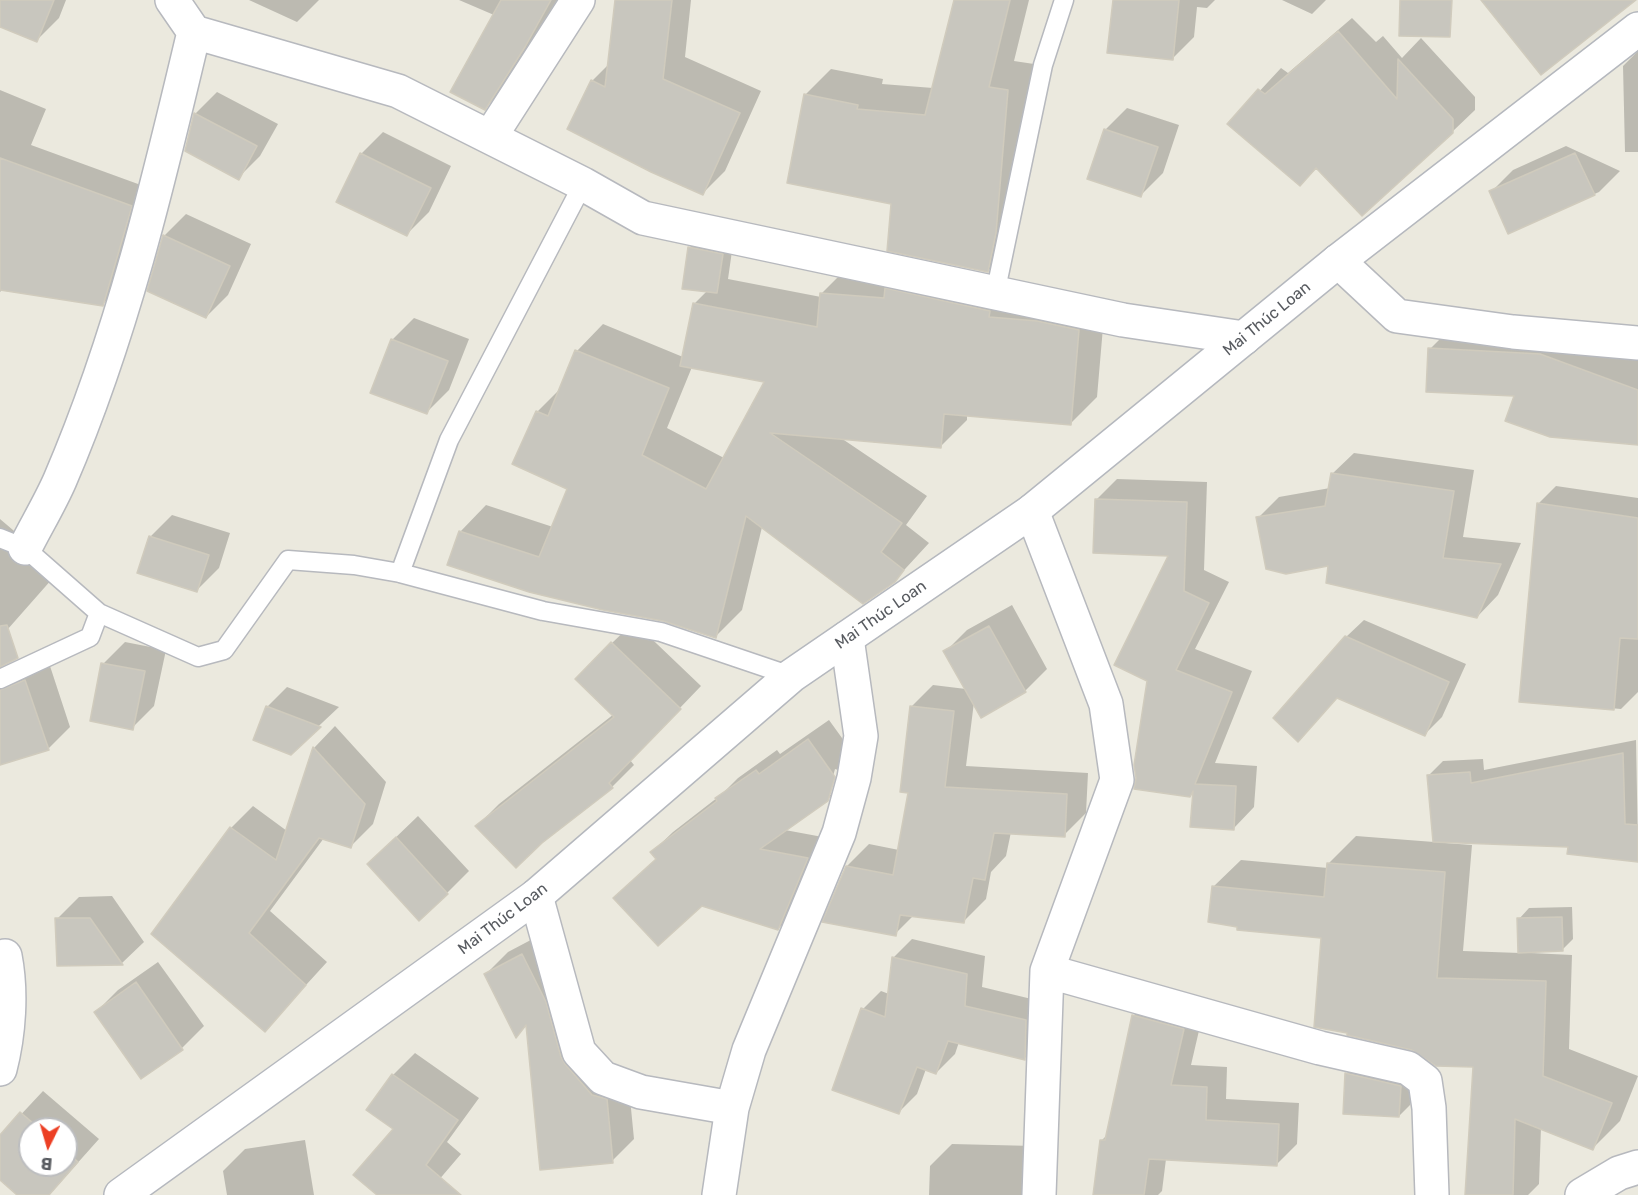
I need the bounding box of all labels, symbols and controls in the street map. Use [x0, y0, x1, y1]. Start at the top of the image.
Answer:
street label: Mai Thúc Loan [1219, 278, 1315, 360]
street label: Mai Thúc Loan [832, 576, 930, 654]
street label: Mai Thúc Loan [455, 879, 551, 959]
north arrow [18, 1117, 78, 1177]
text: B [40, 1153, 53, 1173]

